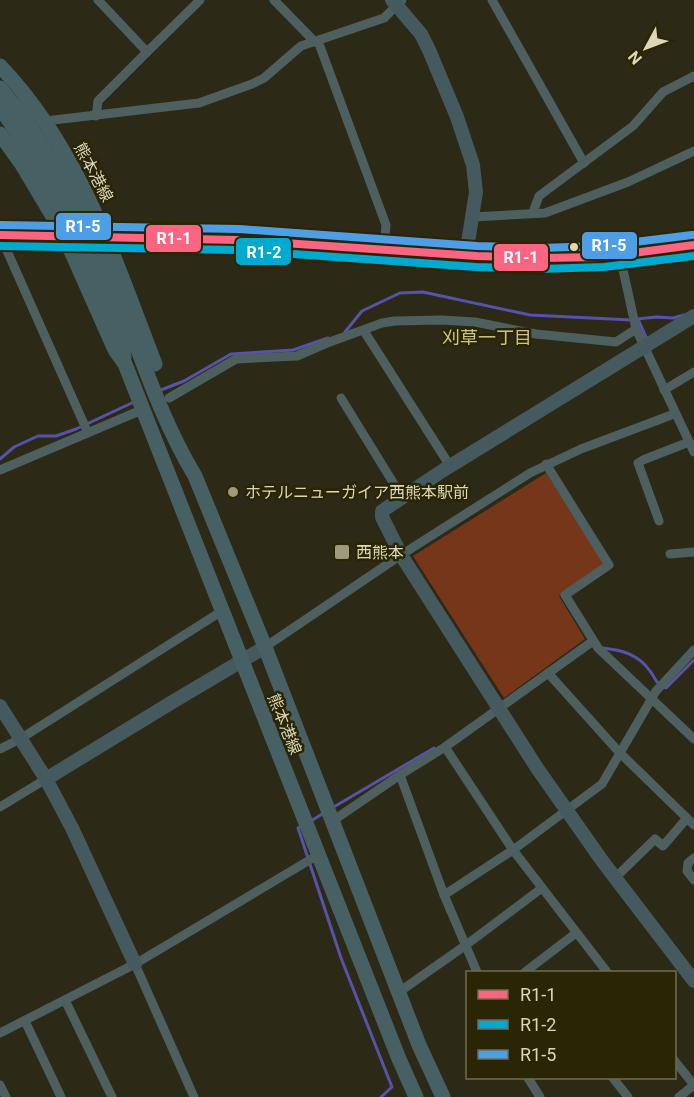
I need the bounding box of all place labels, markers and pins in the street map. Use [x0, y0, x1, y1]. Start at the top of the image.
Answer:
unlabelled marker [568, 241, 580, 253]
place label: ホテルニューガイア西熊本駅前 [245, 483, 469, 502]
marker: ホテルニューガイア西熊本駅前 [226, 485, 240, 499]
marker: 西熊本 [333, 543, 351, 561]
place label: 西熊本 [356, 543, 404, 562]

